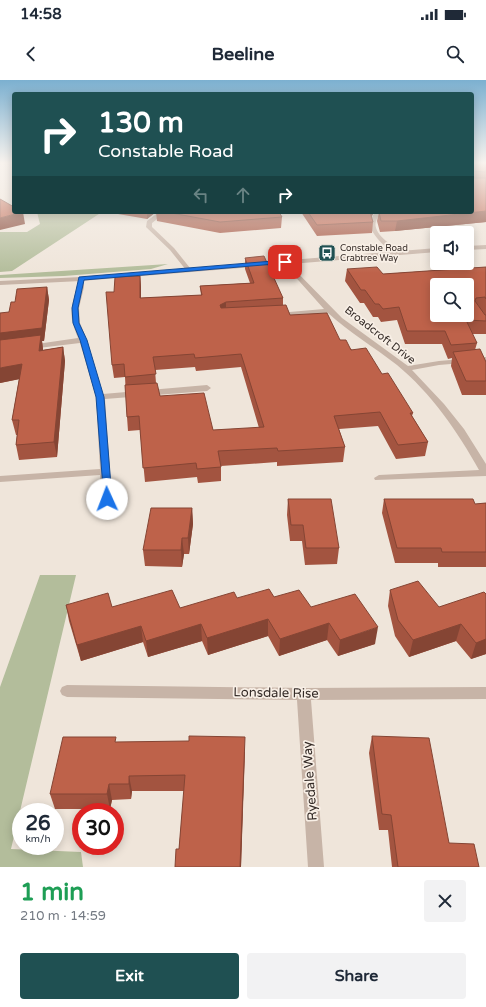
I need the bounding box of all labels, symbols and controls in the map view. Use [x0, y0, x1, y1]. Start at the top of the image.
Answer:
text: 14:58 [20, 5, 62, 23]
icon: back [20, 43, 42, 65]
text: Beeline [212, 43, 274, 65]
icon: search [444, 43, 466, 65]
text: 130 m [98, 106, 184, 140]
icon: right [32, 108, 84, 160]
text: Constable Road [98, 140, 234, 162]
icon: left [190, 184, 212, 206]
icon: ahead [232, 184, 254, 206]
icon: right [274, 184, 296, 206]
map controls [430, 226, 474, 322]
button: sound [430, 226, 474, 270]
bus stop icon: Constable Road Crabtree Way [317, 243, 337, 263]
place label: Constable Road Crabtree Way [340, 243, 408, 264]
pin [268, 245, 302, 279]
icon: arrive [274, 251, 296, 273]
button: search [430, 278, 474, 322]
street label: Broadcroft Drive [342, 303, 418, 367]
position arrow [86, 478, 128, 520]
street label: Lonsdale Rise [233, 684, 319, 702]
street label: Ryedale Way [299, 741, 321, 821]
speed limit sign: 30 [72, 803, 124, 855]
text: 26 [25, 812, 51, 836]
text: km/h [25, 833, 51, 845]
text: 1 min [20, 878, 84, 907]
button: close [424, 880, 466, 922]
text: 210 m · 14:59 [20, 908, 106, 924]
button: Exit [20, 953, 239, 999]
button: Share [247, 953, 466, 999]

